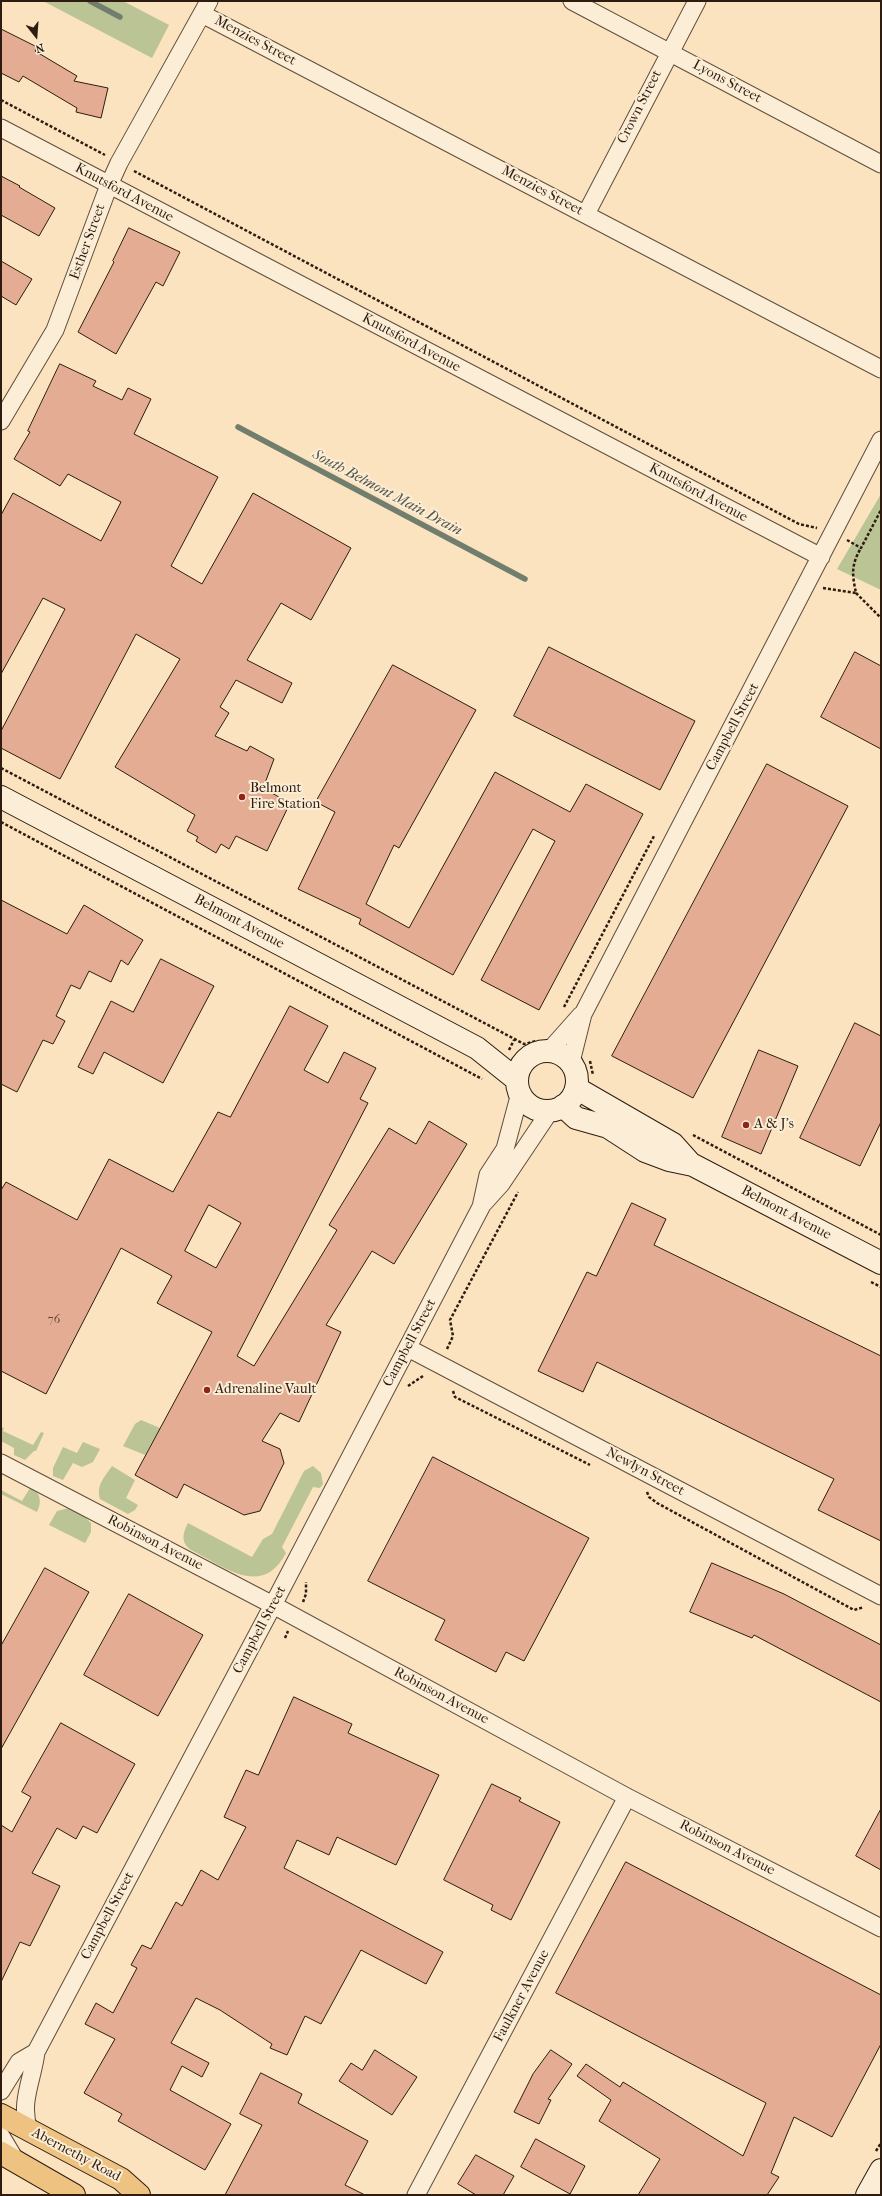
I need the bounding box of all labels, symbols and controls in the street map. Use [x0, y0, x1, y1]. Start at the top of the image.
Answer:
street label: Menzies Street [211, 12, 299, 70]
north arrow [16, 16, 56, 56]
text: N [34, 41, 46, 55]
street label: Lyons Street [690, 57, 764, 107]
street label: Crown Street [614, 67, 666, 147]
street label: Knutsford Avenue [72, 160, 176, 226]
street label: Menzies Street [498, 162, 586, 220]
street label: Esther Street [67, 202, 109, 282]
street label: Knutsford Avenue [359, 310, 463, 376]
water label: South Belmont Main Drain [309, 446, 465, 540]
street label: Knutsford Avenue [646, 460, 750, 526]
street label: Campbell Street [703, 680, 763, 774]
place label: Belmont Fire Station [250, 781, 320, 814]
marker: Belmont Fire Station [237, 792, 247, 802]
street label: Belmont Avenue [191, 891, 287, 953]
place label: A & J's [754, 1117, 794, 1133]
marker: A & J's [741, 1120, 751, 1130]
street label: Belmont Avenue [738, 1182, 834, 1244]
street label: Campbell Street [380, 1296, 440, 1390]
house number: 76 [48, 1313, 60, 1327]
place label: Adrenaline Vault [215, 1382, 316, 1398]
marker: Adrenaline Vault [202, 1385, 212, 1395]
street label: Newlyn Street [603, 1444, 687, 1500]
street label: Robinson Avenue [104, 1512, 206, 1574]
street label: Campbell Street [230, 1583, 290, 1677]
street label: Robinson Avenue [391, 1664, 491, 1728]
street label: Robinson Avenue [676, 1817, 778, 1879]
street label: Campbell Street [78, 1869, 138, 1963]
street label: Faulkner Avenue [491, 1947, 553, 2045]
street label: Abernethy Road [29, 2125, 123, 2185]

